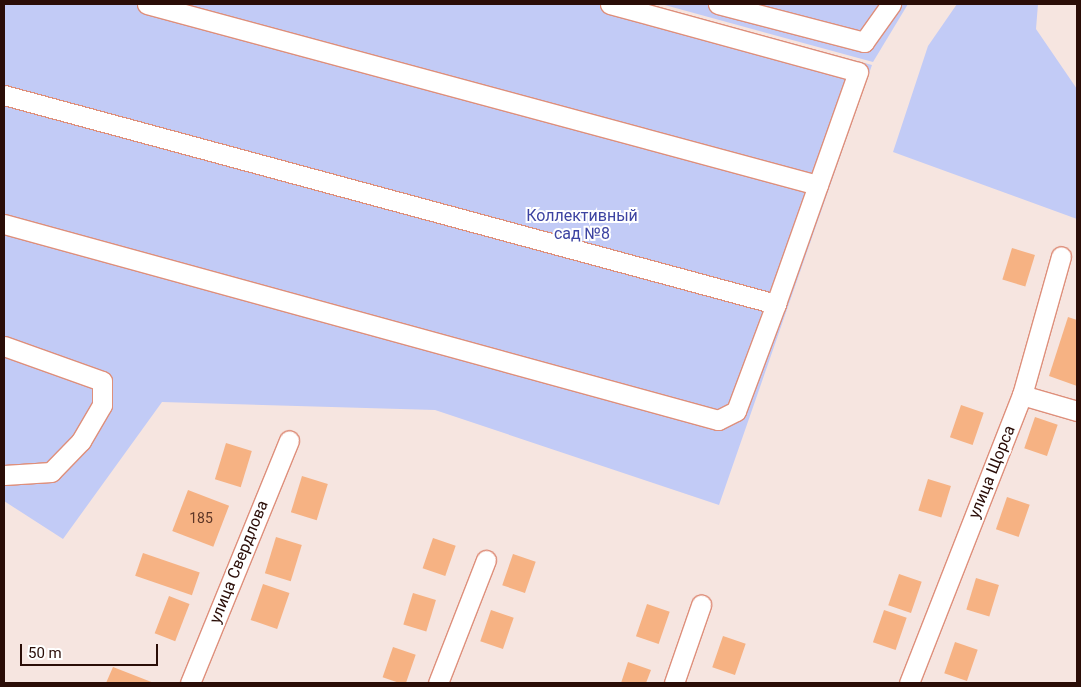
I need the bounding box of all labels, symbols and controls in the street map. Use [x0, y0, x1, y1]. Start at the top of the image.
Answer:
park label: Коллективный сад №8 [526, 206, 638, 244]
street label: улица Щорса [965, 423, 1019, 521]
street label: улица Свердлова [206, 498, 272, 626]
house number: 185 [189, 510, 213, 526]
scale bar [22, 634, 160, 666]
text: 50 m [28, 644, 62, 662]

